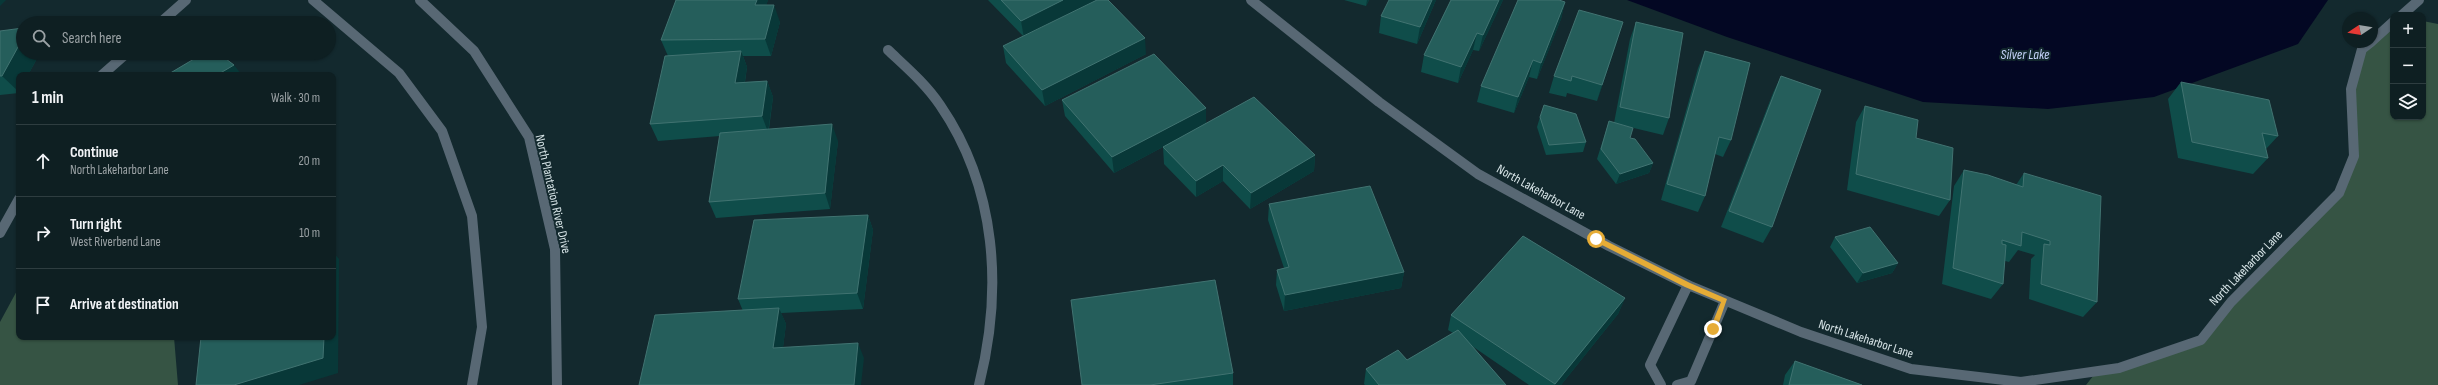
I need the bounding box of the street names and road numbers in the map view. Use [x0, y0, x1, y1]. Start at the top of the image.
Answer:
street label: North Plantation River Drive [532, 133, 574, 255]
street label: North Lakeharbor Lane [1494, 161, 1588, 223]
street label: North Lakeharbor Lane [2206, 227, 2286, 309]
street label: North Lakeharbor Lane [1817, 316, 1915, 362]

